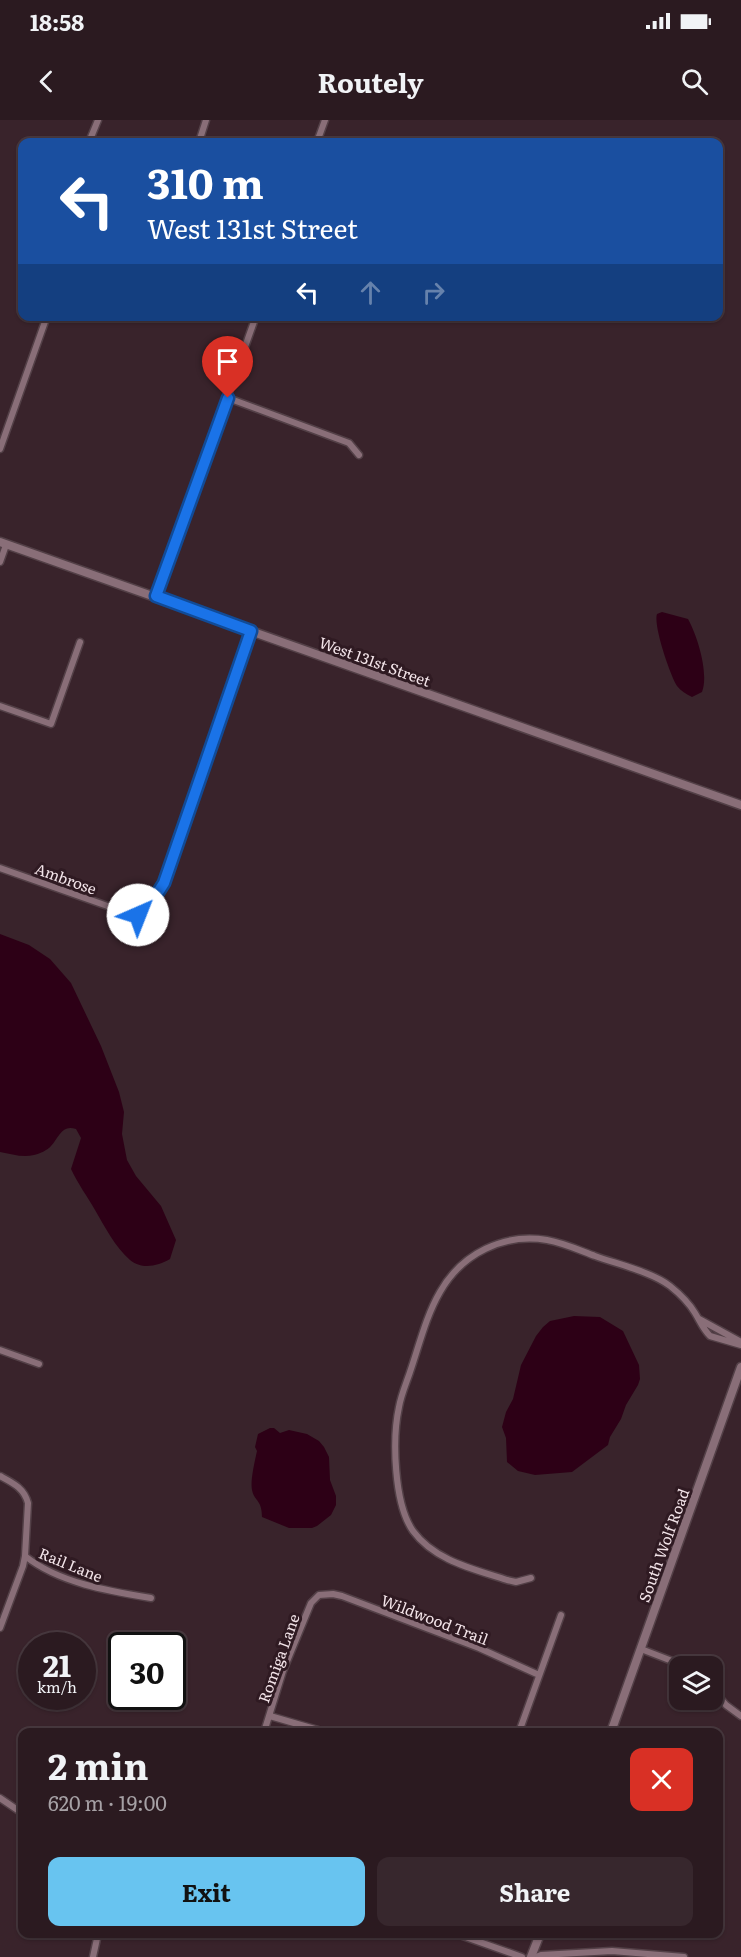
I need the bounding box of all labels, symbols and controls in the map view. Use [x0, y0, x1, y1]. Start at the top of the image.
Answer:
text: 18:58 [30, 5, 84, 38]
text: Routely [318, 61, 423, 101]
icon: back [30, 65, 63, 98]
icon: search [678, 65, 711, 98]
text: 310 m [147, 150, 264, 212]
icon: left [48, 162, 126, 240]
text: West 131st Street [147, 207, 358, 247]
icon: left [291, 276, 324, 309]
icon: ahead [354, 276, 387, 309]
icon: right [417, 276, 450, 309]
pin [202, 336, 253, 398]
icon: arrive [211, 345, 244, 378]
street label: West 131st Street [316, 630, 434, 692]
street label: Ambrose [32, 856, 100, 900]
position arrow [106, 883, 170, 947]
street label: South Wolf Road [632, 1485, 694, 1605]
street label: Rail Lane [36, 1541, 107, 1587]
street label: Wildwood Trail [378, 1588, 492, 1650]
street label: Romiga Lane [251, 1610, 305, 1706]
speed limit sign: 30 [108, 1632, 186, 1710]
text: 21 [43, 1642, 71, 1686]
map controls [669, 1656, 723, 1710]
button: layers [669, 1656, 723, 1710]
text: km/h [37, 1675, 77, 1698]
text: 2 min [48, 1738, 149, 1791]
button: close [630, 1748, 693, 1811]
text: 620 m · 19:00 [48, 1787, 167, 1817]
button: Exit [48, 1857, 365, 1926]
button: Share [377, 1857, 693, 1926]

